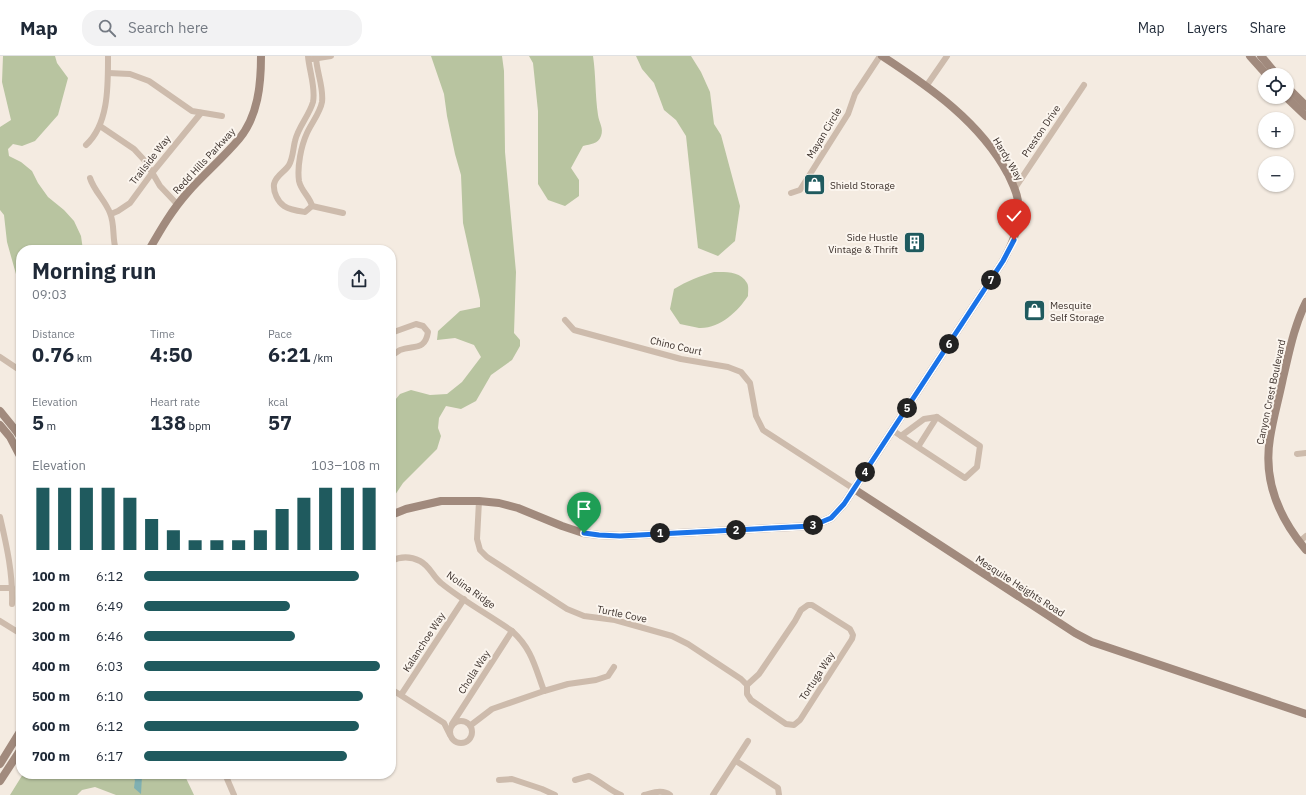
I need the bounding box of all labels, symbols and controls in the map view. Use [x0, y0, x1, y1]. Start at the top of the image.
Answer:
search box [82, 10, 362, 46]
text: Map [20, 16, 58, 40]
icon: search [96, 17, 118, 39]
text: Search here [128, 18, 208, 37]
text: Map [1138, 19, 1165, 37]
text: Layers [1187, 19, 1228, 37]
text: Share [1250, 19, 1286, 37]
map controls [1258, 68, 1294, 192]
button: locate [1258, 68, 1294, 104]
street label: Preston Drive [1019, 102, 1063, 160]
street label: Mayan Circle [804, 105, 845, 161]
button: + [1258, 112, 1294, 148]
street label: Redd Hills Parkway [170, 125, 238, 197]
street label: Trailside Way [127, 133, 173, 187]
street label: Hardy Way [990, 135, 1026, 183]
button: − [1258, 156, 1294, 192]
shop icon: Shield Storage [802, 172, 828, 198]
place label: Shield Storage [830, 179, 895, 192]
pin [997, 199, 1031, 240]
icon: check [1003, 205, 1025, 227]
building icon: Side Hustle Vintage & Thrift [901, 230, 927, 256]
place label: Side Hustle Vintage & Thrift [828, 231, 899, 256]
text: Morning run [32, 256, 156, 285]
button: share [338, 258, 380, 300]
pin: 7 [981, 270, 1001, 290]
text: 7 [988, 273, 994, 287]
text: 09:03 [32, 286, 67, 303]
shop icon: Mesquite Self Storage [1022, 298, 1048, 324]
place label: Mesquite Self Storage [1050, 299, 1105, 324]
text: Distance [32, 327, 75, 341]
text: Time [150, 327, 175, 341]
text: Pace [268, 327, 292, 341]
street label: Chino Court [649, 334, 704, 358]
pin: 6 [939, 334, 959, 354]
text: 6 [946, 337, 952, 351]
street label: Canyon Crest Boulevard [1253, 338, 1289, 446]
text: 0.76 [32, 341, 74, 368]
text: 4:50 [150, 341, 193, 368]
text: 6:21 [268, 341, 311, 368]
text: km [74, 351, 92, 365]
text: /km [311, 351, 333, 365]
text: Elevation [32, 395, 78, 409]
text: Heart rate [150, 395, 200, 409]
text: kcal [268, 395, 288, 409]
pin: 5 [897, 398, 917, 418]
text: 5 [904, 401, 910, 415]
text: 5 [32, 409, 44, 436]
text: 138 [150, 409, 186, 436]
text: 57 [268, 409, 292, 436]
text: m [44, 419, 56, 433]
text: bpm [186, 419, 211, 433]
text: Elevation [32, 457, 86, 474]
text: 103–108 m [311, 457, 380, 474]
pin: 4 [855, 462, 875, 482]
text: 4 [862, 465, 868, 479]
pin [567, 492, 601, 533]
icon: arrive [573, 498, 595, 520]
pin: 3 [803, 515, 823, 535]
text: 3 [810, 518, 816, 532]
pin: 2 [726, 520, 746, 540]
pin: 1 [650, 523, 670, 543]
text: 2 [733, 523, 739, 537]
text: 1 [657, 526, 663, 540]
street label: Mesquite Heights Road [973, 552, 1067, 620]
text: 100 m [32, 568, 70, 585]
text: 6:12 [96, 568, 123, 585]
street label: Nolina Ridge [444, 568, 498, 612]
text: 200 m [32, 598, 70, 615]
text: 6:49 [96, 598, 123, 615]
street label: Turtle Cove [596, 602, 649, 626]
street label: Kalanchoe Way [400, 610, 448, 674]
text: 300 m [32, 628, 70, 645]
text: 6:46 [96, 628, 123, 645]
street label: Cholla Way [455, 648, 493, 696]
street label: Tortuga Way [796, 649, 838, 703]
text: 400 m [32, 658, 70, 675]
text: 6:03 [96, 658, 123, 675]
text: 500 m [32, 688, 70, 705]
text: 6:10 [96, 688, 123, 705]
text: 600 m [32, 718, 70, 735]
text: 6:12 [96, 718, 123, 735]
text: 700 m [32, 748, 70, 765]
text: 6:17 [96, 748, 123, 765]

